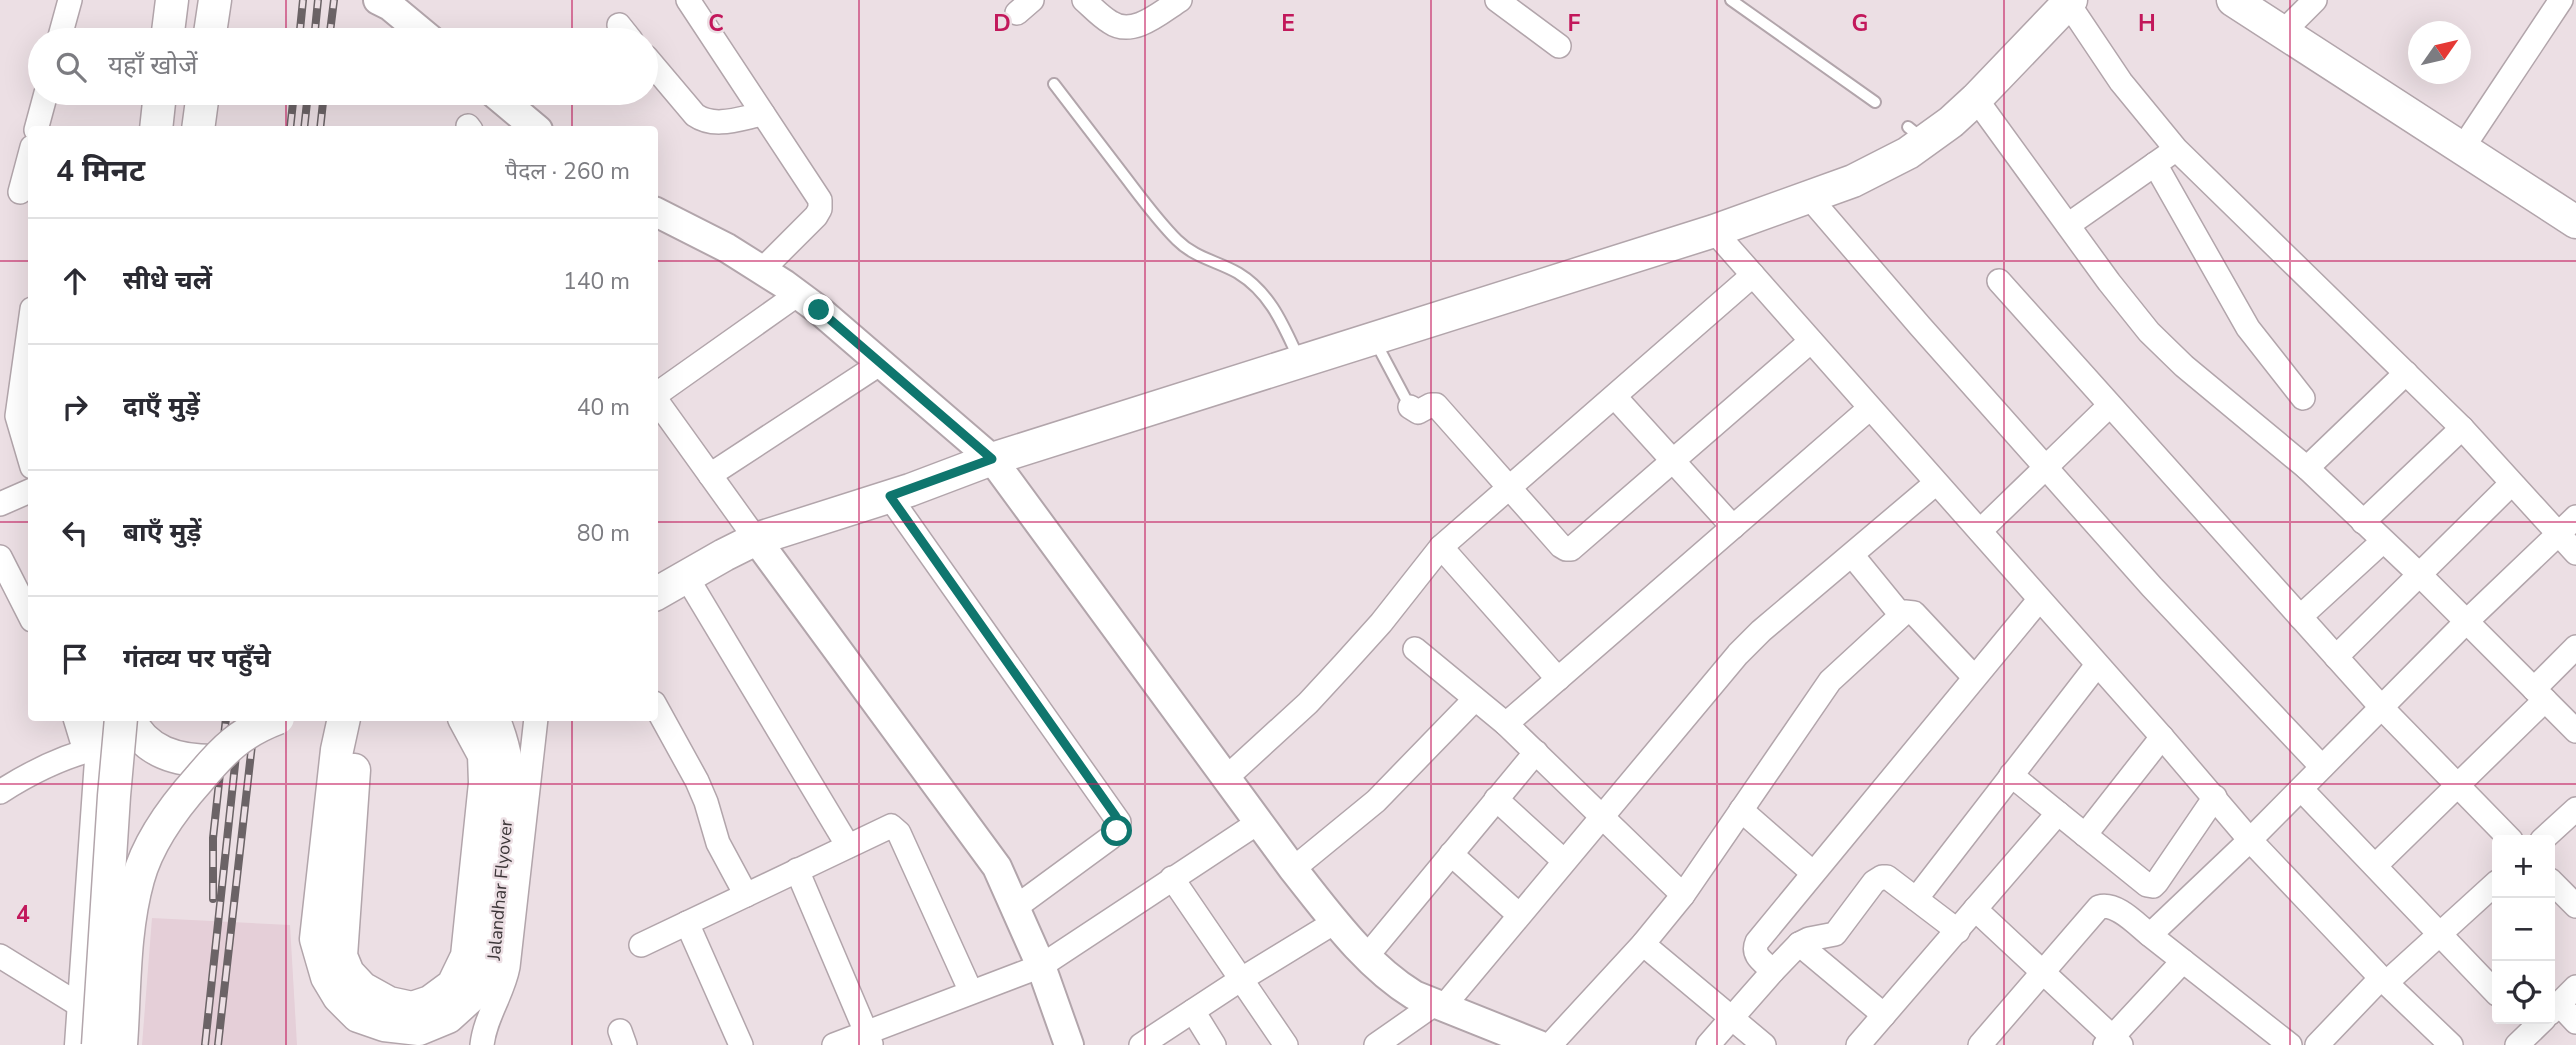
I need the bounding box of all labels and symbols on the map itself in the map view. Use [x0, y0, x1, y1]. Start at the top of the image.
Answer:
text: C [708, 8, 724, 39]
text: D [993, 8, 1011, 39]
text: E [1281, 8, 1295, 39]
text: F [1568, 8, 1581, 39]
text: G [1852, 8, 1868, 39]
text: H [2138, 8, 2156, 39]
north arrow [2408, 21, 2471, 84]
route end [803, 294, 834, 325]
route start [1101, 815, 1132, 846]
street label: Jalandhar Flyover [482, 818, 518, 962]
text: 4 [16, 899, 30, 930]

